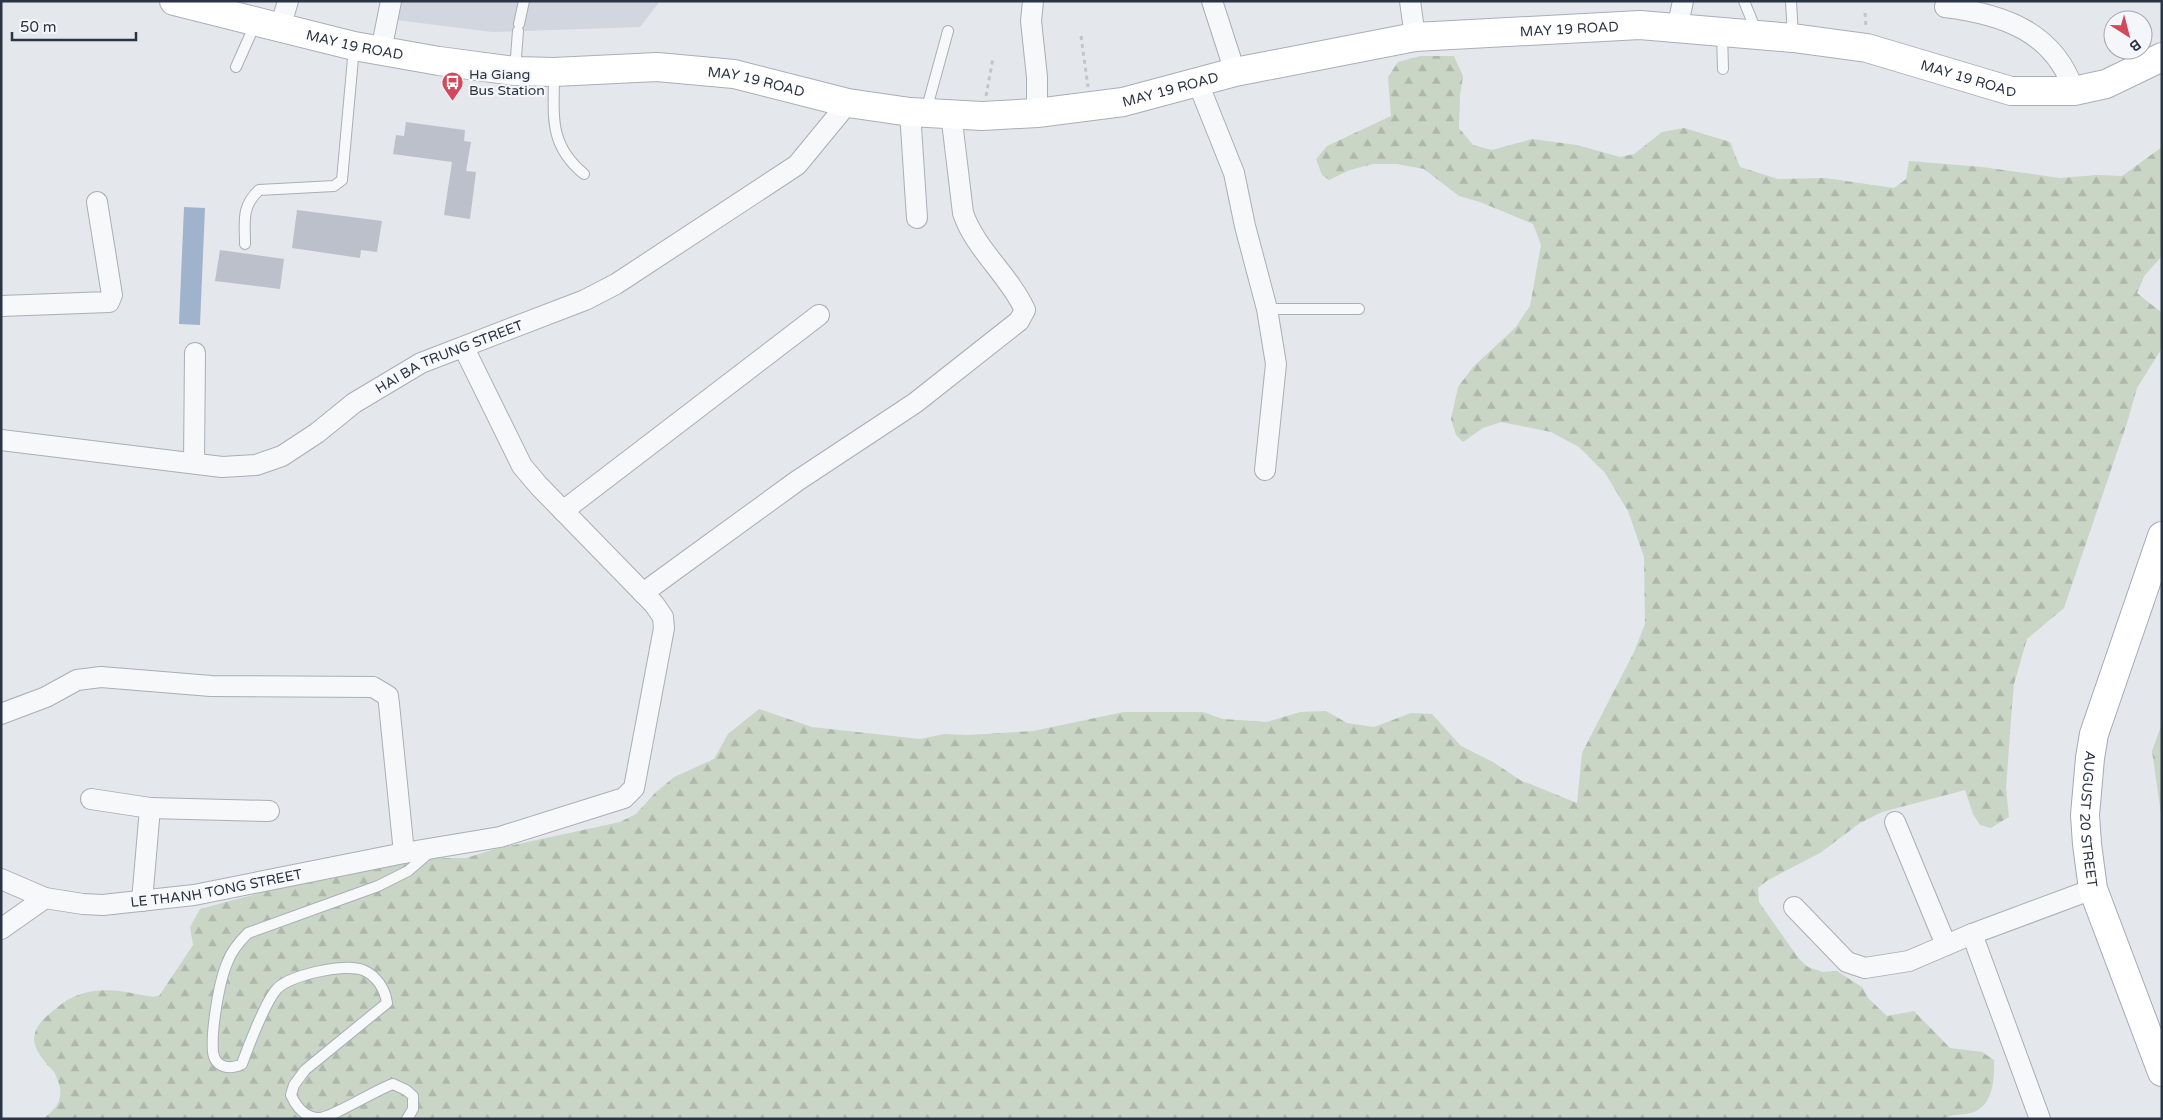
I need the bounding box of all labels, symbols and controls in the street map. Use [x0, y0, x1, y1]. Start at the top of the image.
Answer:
scale bar [12, 10, 136, 42]
north arrow [2103, 10, 2153, 60]
text: 50 m [20, 18, 57, 36]
street label: MAY 19 ROAD [1519, 18, 1619, 40]
street label: MAY 19 ROAD [304, 26, 405, 64]
text: B [2126, 35, 2144, 55]
street label: MAY 19 ROAD [1919, 56, 2016, 100]
street label: MAY 19 ROAD [707, 64, 806, 101]
place label: Ha Giang Bus Station [469, 66, 545, 99]
street label: MAY 19 ROAD [1120, 69, 1220, 111]
bus stop icon: Ha Giang Bus Station [441, 70, 465, 101]
street label: HAI BA TRUNG STREET [372, 317, 526, 397]
street label: AUGUST 20 STREET [2076, 750, 2101, 889]
street label: LE THANH TONG STREET [130, 866, 304, 911]

